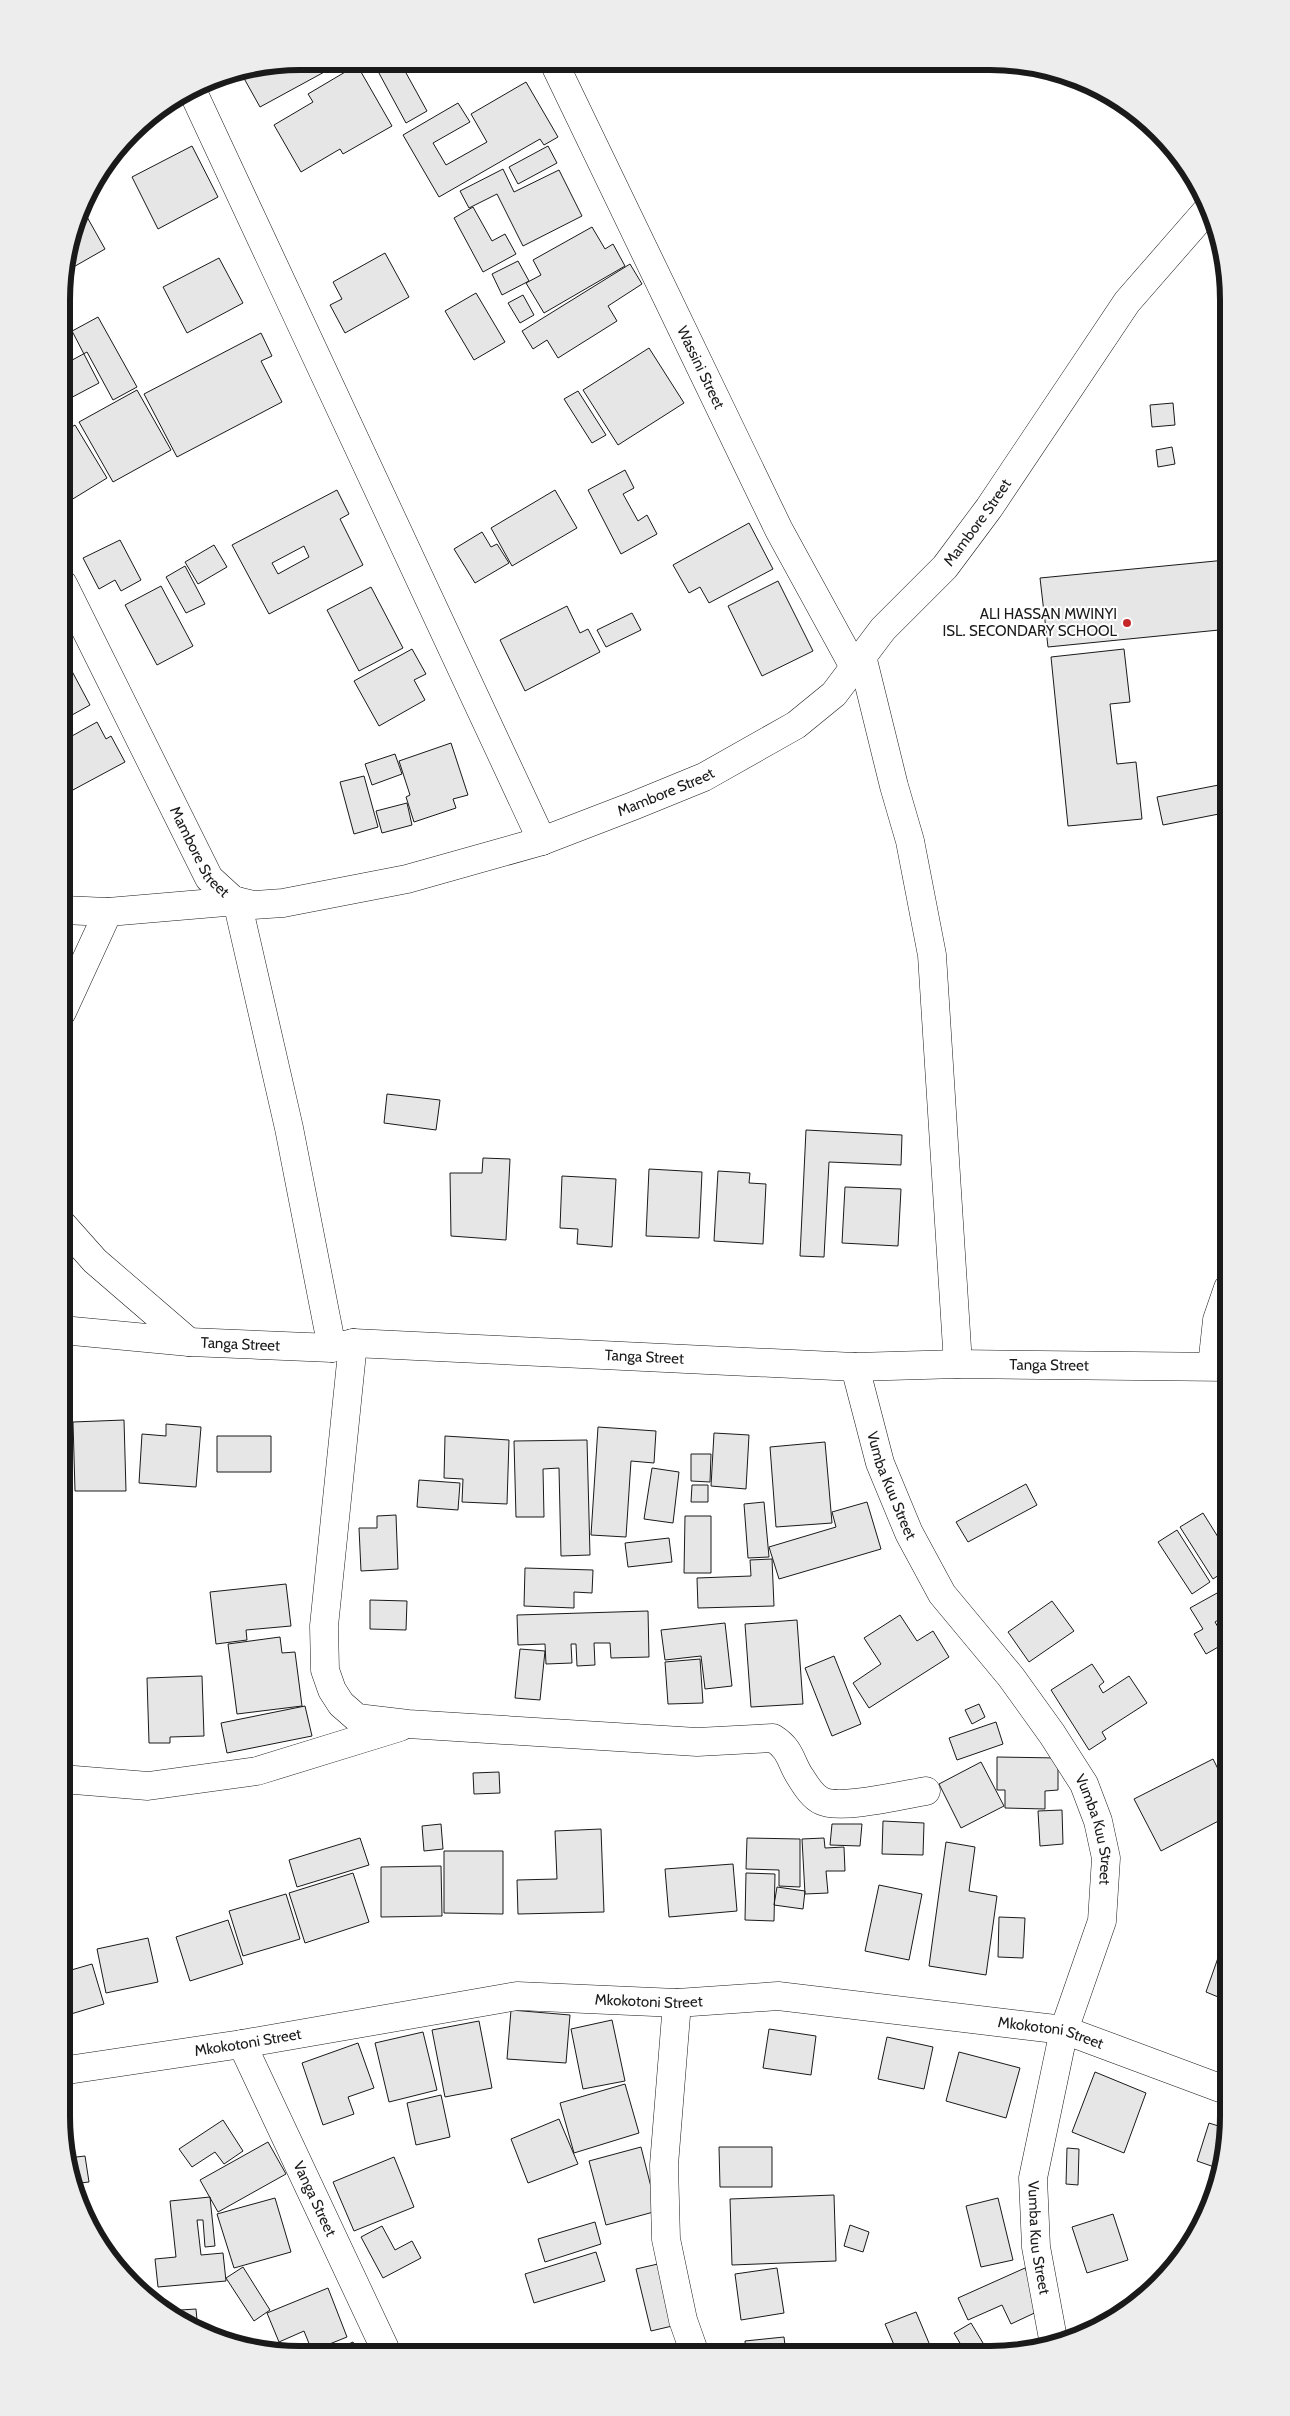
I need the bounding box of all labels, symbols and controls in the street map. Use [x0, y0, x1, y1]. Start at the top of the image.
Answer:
street label: Wassini Street [673, 323, 728, 412]
street label: Mambore Street [940, 476, 1015, 570]
place label: ALI HASSAN MWINYI ISL. SECONDARY SCHOOL [942, 605, 1117, 640]
marker: ALI HASSAN MWINYI ISL. SECONDARY SCHOOL [1121, 617, 1133, 629]
street label: Mambore Street [615, 764, 717, 820]
street label: Mambore Street [166, 803, 233, 901]
street label: Tanga Street [200, 1334, 280, 1355]
street label: Tanga Street [604, 1346, 684, 1368]
street label: Tanga Street [1009, 1356, 1089, 1374]
street label: Vumba Kuu Street [863, 1429, 920, 1543]
street label: Vumba Kuu Street [1071, 1771, 1115, 1885]
street label: Mkokotoni Street [594, 1990, 703, 2012]
street label: Mkokotoni Street [997, 2013, 1106, 2053]
street label: Mkokotoni Street [193, 2025, 303, 2060]
street label: Vanga Street [289, 2158, 340, 2239]
street label: Vumba Kuu Street [1024, 2180, 1054, 2296]

